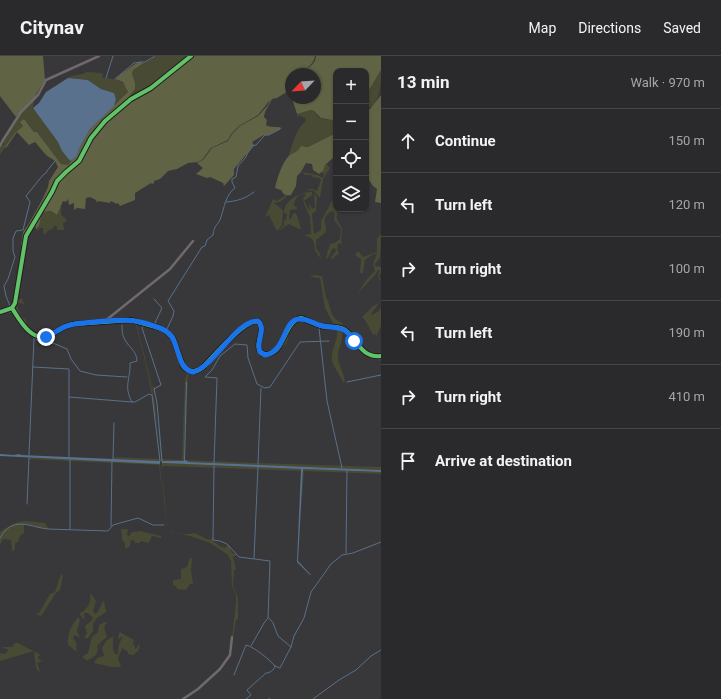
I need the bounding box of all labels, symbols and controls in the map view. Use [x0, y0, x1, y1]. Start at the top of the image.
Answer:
text: Citynav [20, 16, 84, 39]
text: Map [529, 20, 556, 36]
text: Directions [578, 20, 641, 36]
text: Saved [663, 20, 701, 36]
north arrow [285, 68, 321, 104]
map controls [333, 68, 369, 212]
button: + [333, 68, 369, 104]
text: 13 min [397, 72, 450, 92]
text: Walk · 970 m [630, 75, 705, 90]
button: − [333, 104, 369, 140]
icon: ahead [397, 130, 419, 152]
text: Continue [435, 132, 496, 150]
text: 150 m [668, 133, 705, 148]
button: locate [333, 140, 369, 176]
button: layers [333, 176, 369, 212]
icon: left [397, 194, 419, 216]
text: Turn left [435, 196, 492, 214]
text: 120 m [668, 197, 705, 212]
icon: right [397, 258, 419, 280]
text: Turn right [435, 260, 501, 278]
text: 100 m [668, 261, 705, 276]
icon: left [397, 322, 419, 344]
text: Turn left [435, 324, 492, 342]
text: 190 m [668, 325, 705, 340]
route end [37, 328, 55, 346]
route start [345, 332, 363, 350]
icon: right [397, 386, 419, 408]
text: Turn right [435, 388, 501, 406]
text: 410 m [668, 389, 705, 404]
icon: arrive [397, 450, 419, 472]
text: Arrive at destination [435, 452, 572, 470]

